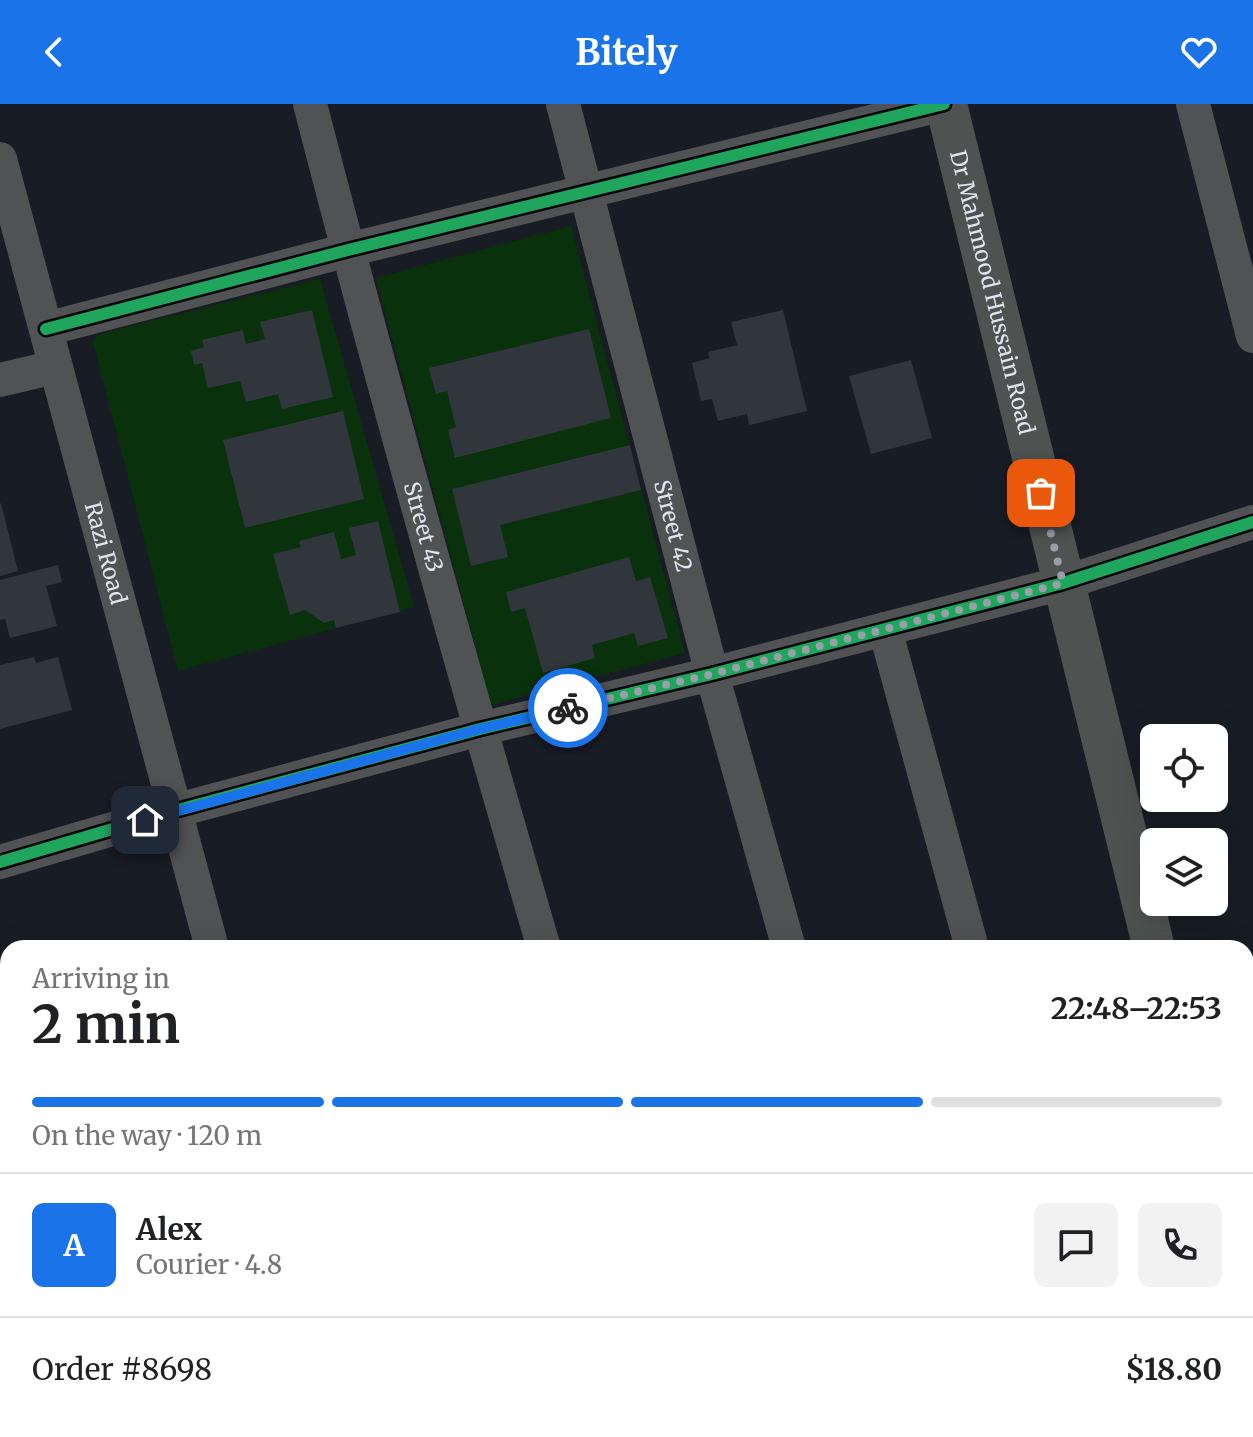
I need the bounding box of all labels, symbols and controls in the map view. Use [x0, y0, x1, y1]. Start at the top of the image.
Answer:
icon: back [32, 30, 76, 74]
text: Bitely [575, 30, 678, 75]
icon: heart [1177, 30, 1221, 74]
street label: Dr Mahmood Hussain Road [944, 147, 1041, 437]
pin [1007, 459, 1075, 527]
icon: bag [1019, 471, 1063, 515]
street label: Street 42 [648, 477, 699, 575]
street label: Street 43 [398, 479, 450, 575]
street label: Razi Road [79, 499, 133, 607]
courier [528, 668, 608, 748]
icon: bike [546, 686, 590, 730]
map controls [1140, 724, 1228, 916]
button: locate [1140, 724, 1228, 812]
pin [111, 786, 179, 854]
icon: home [123, 798, 167, 842]
button: layers [1140, 828, 1228, 916]
text: Arriving in [32, 962, 170, 995]
text: 22:48–22:53 [1051, 989, 1222, 1027]
text: 2 min [32, 992, 180, 1057]
text: On the way · 120 m [32, 1119, 262, 1152]
button: chat [1034, 1203, 1118, 1287]
button: phone [1138, 1203, 1222, 1287]
text: Alex [136, 1210, 202, 1248]
text: A [63, 1226, 85, 1264]
text: Courier · 4.8 [136, 1248, 282, 1281]
text: Order #8698 [32, 1350, 212, 1388]
text: $18.80 [1125, 1350, 1222, 1388]

